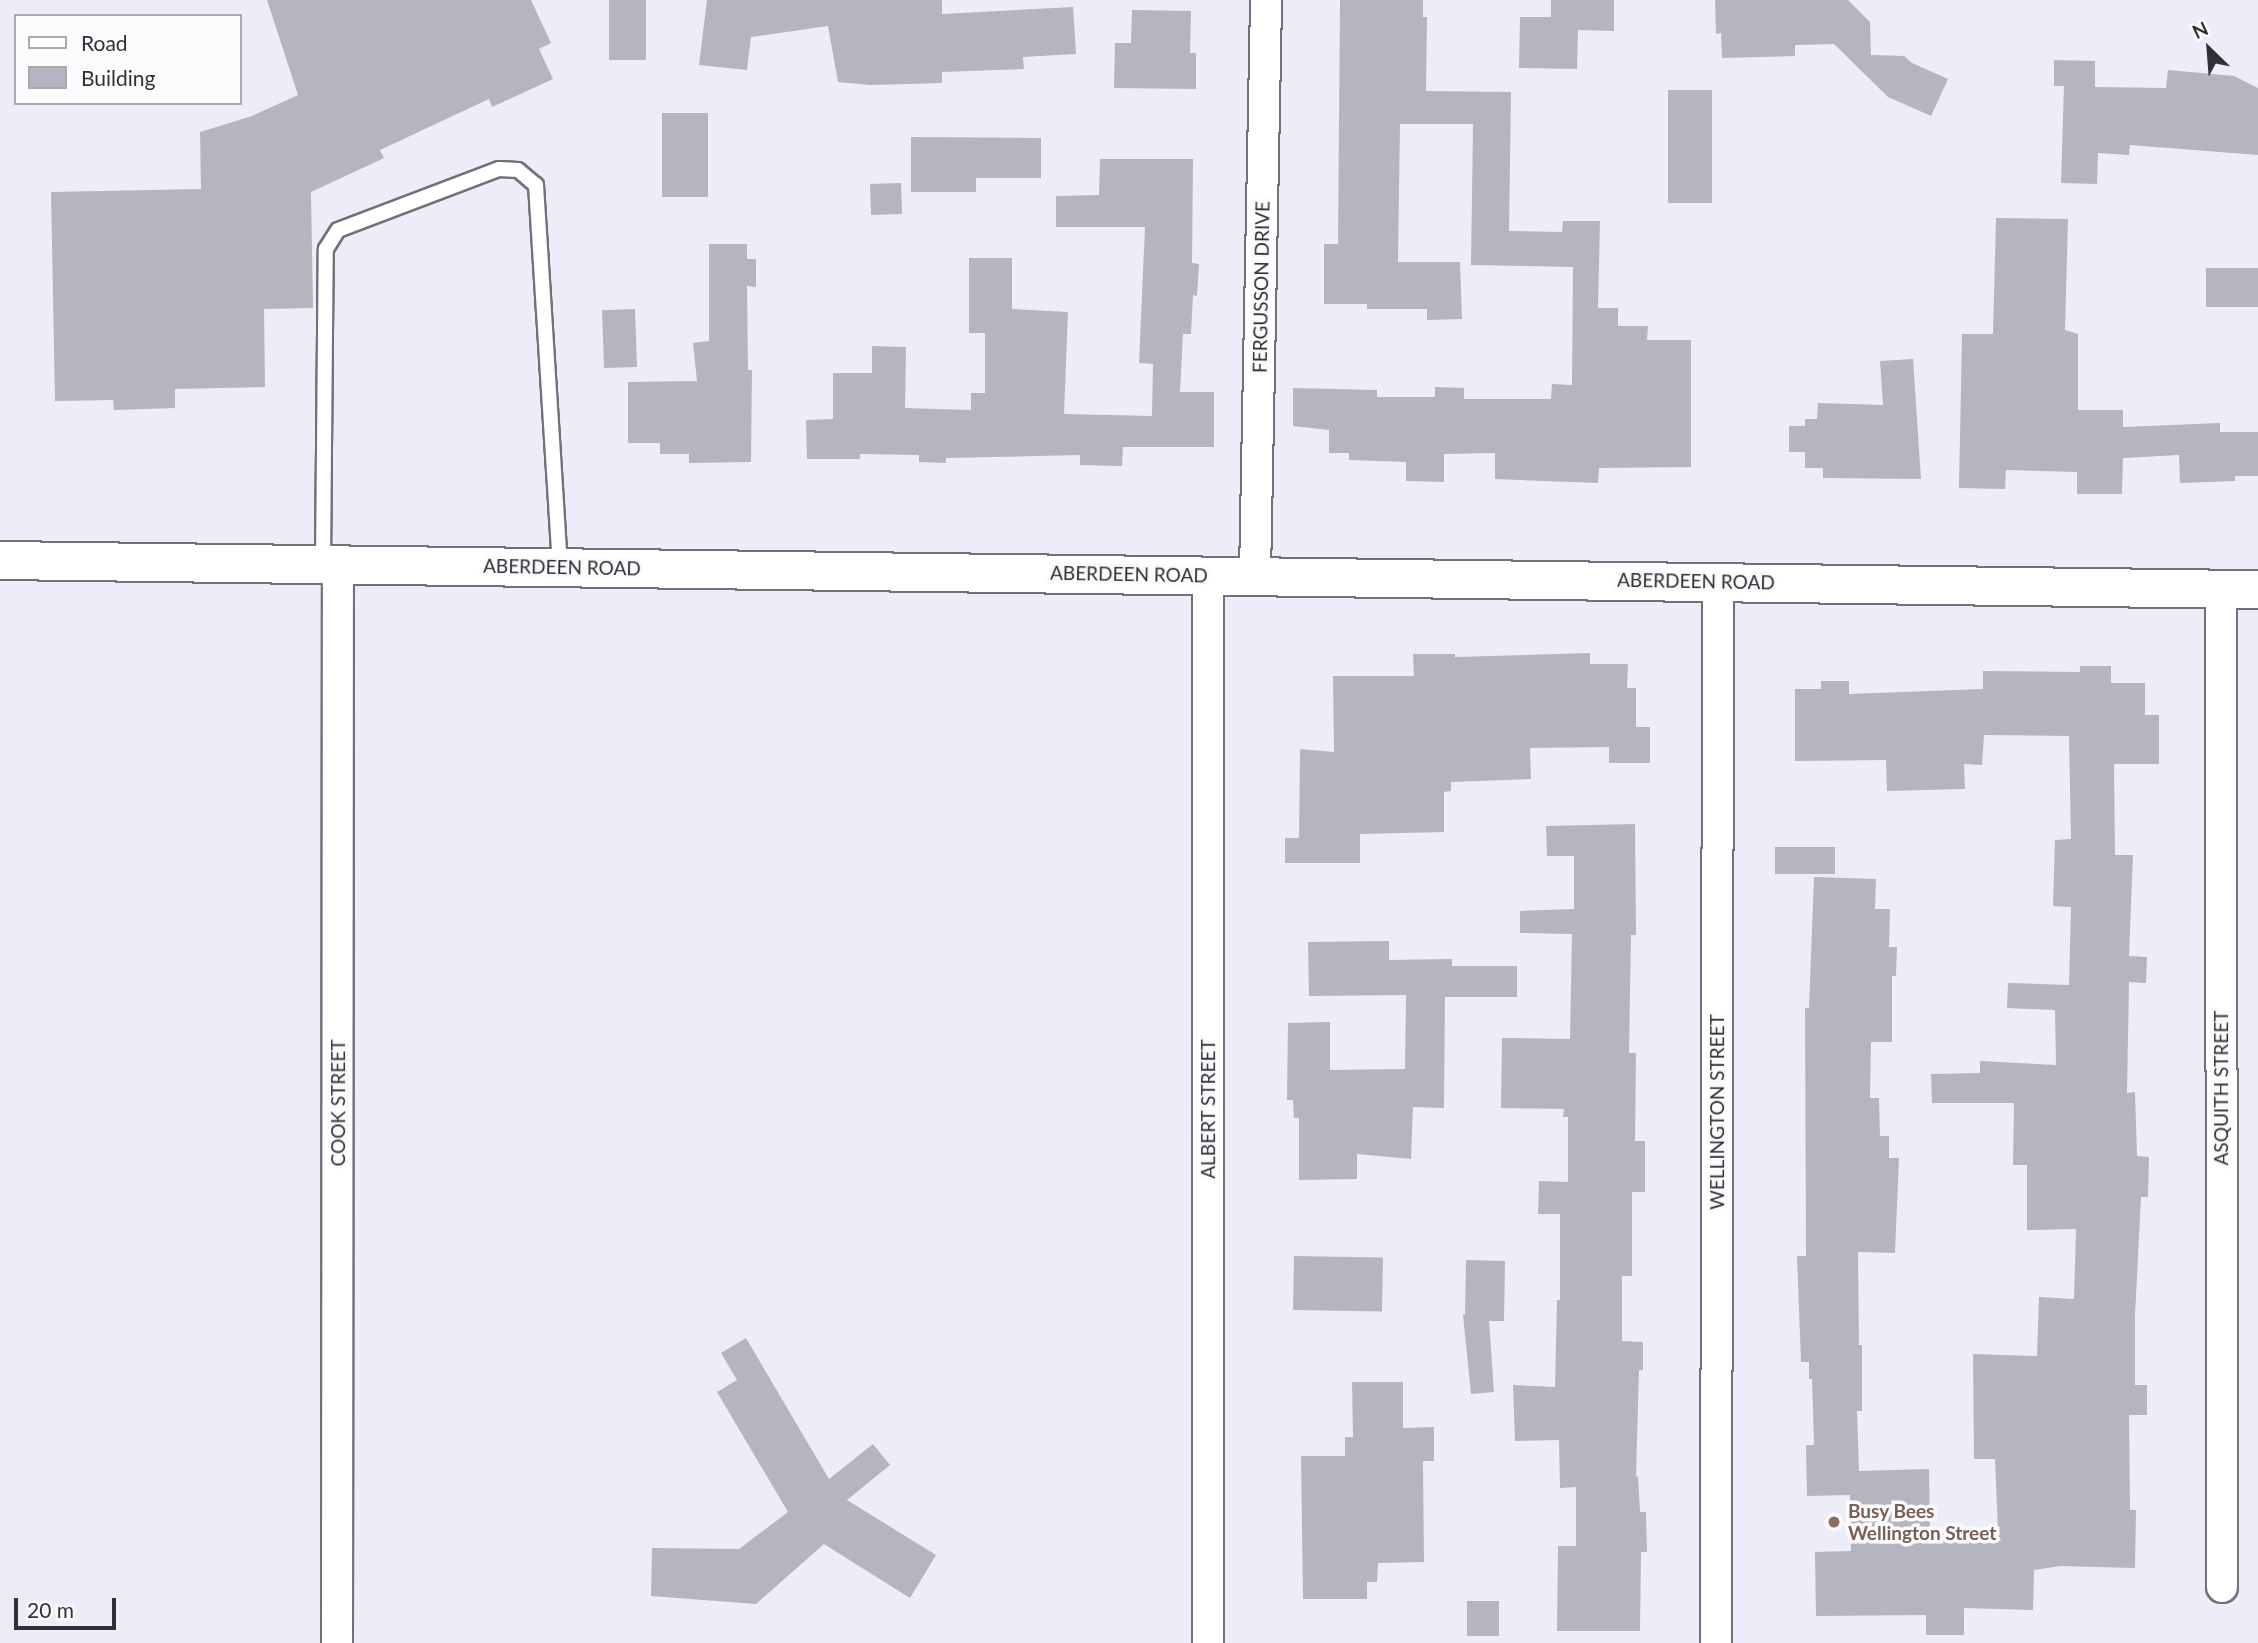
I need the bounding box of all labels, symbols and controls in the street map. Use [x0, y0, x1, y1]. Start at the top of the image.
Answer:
legend [14, 14, 242, 105]
north arrow [2174, 14, 2244, 84]
text: N [2188, 16, 2211, 43]
text: Road [81, 30, 128, 55]
text: Building [81, 65, 156, 90]
street label: FERGUSSON DRIVE [1248, 201, 1274, 373]
street label: ABERDEEN ROAD [483, 554, 641, 580]
street label: ABERDEEN ROAD [1050, 561, 1208, 587]
street label: ABERDEEN ROAD [1617, 568, 1775, 594]
street label: ASQUITH STREET [2210, 1011, 2232, 1165]
street label: WELLINGTON STREET [1706, 1014, 1728, 1210]
street label: ALBERT STREET [1197, 1039, 1219, 1179]
street label: COOK STREET [327, 1040, 349, 1166]
place label: Busy Bees Wellington Street [1848, 1500, 1996, 1544]
marker: Busy Bees Wellington Street [1826, 1514, 1842, 1530]
scale bar [18, 1584, 119, 1628]
text: 20 m [27, 1597, 74, 1622]

